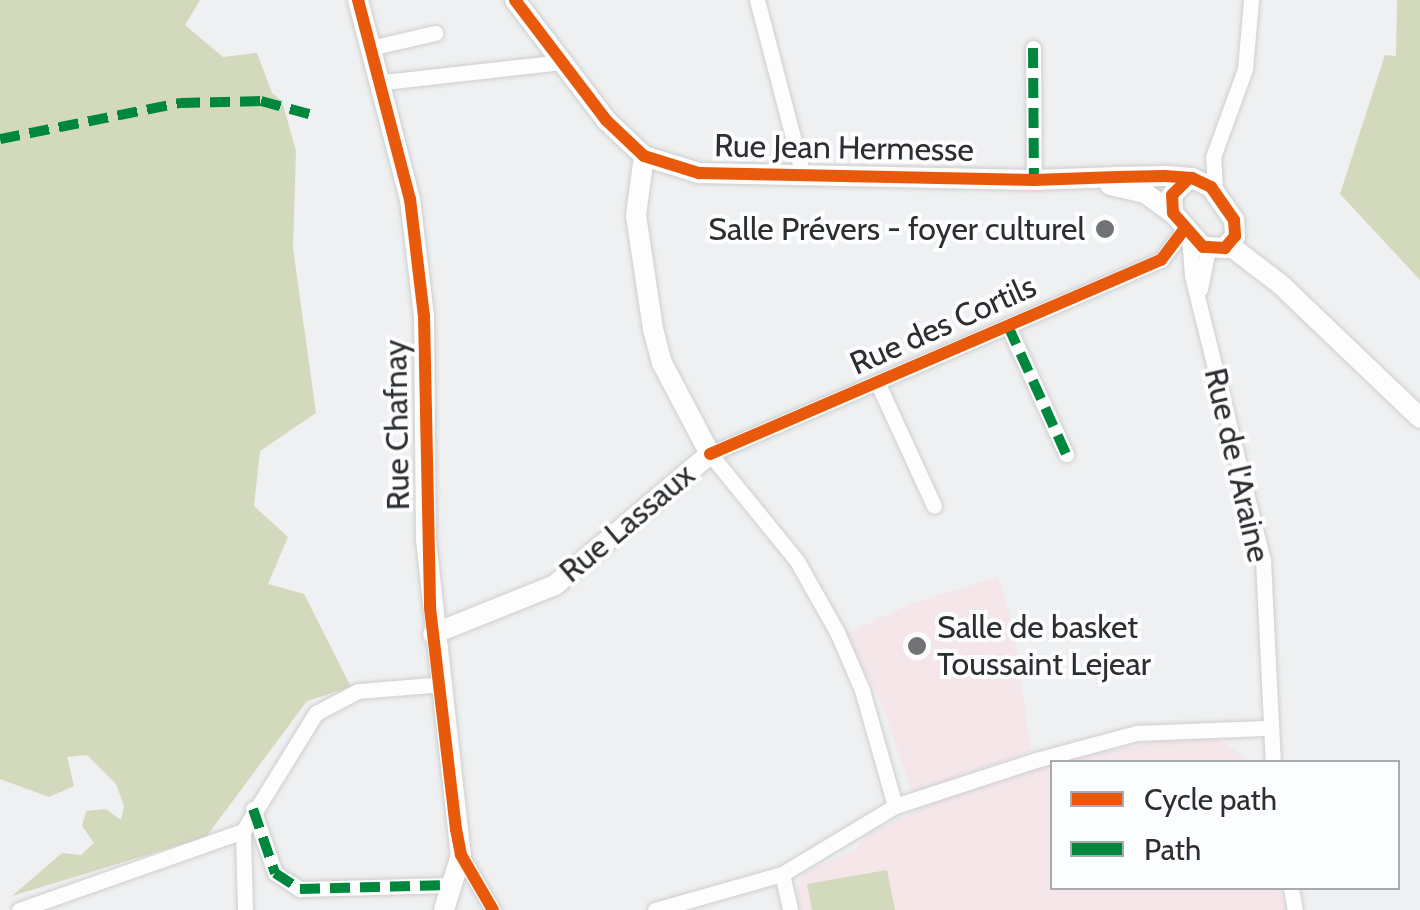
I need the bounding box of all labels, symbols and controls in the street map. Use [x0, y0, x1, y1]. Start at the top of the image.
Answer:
street label: Rue Jean Hermesse [714, 127, 974, 169]
place label: Salle Prévers - foyer culturel [708, 210, 1085, 248]
marker: Salle Prévers - foyer culturel [1094, 218, 1116, 240]
street label: Rue des Cortils [844, 267, 1042, 383]
street label: Rue Chafnay [376, 339, 418, 511]
street label: Rue de l'Araine [1196, 364, 1278, 566]
street label: Rue Lassaux [552, 455, 702, 591]
place label: Salle de basket Toussaint Lejear [937, 609, 1151, 684]
marker: Salle de basket Toussaint Lejear [906, 635, 928, 657]
legend [1050, 760, 1400, 890]
text: Cycle path [1144, 781, 1277, 818]
text: Path [1144, 831, 1201, 868]

